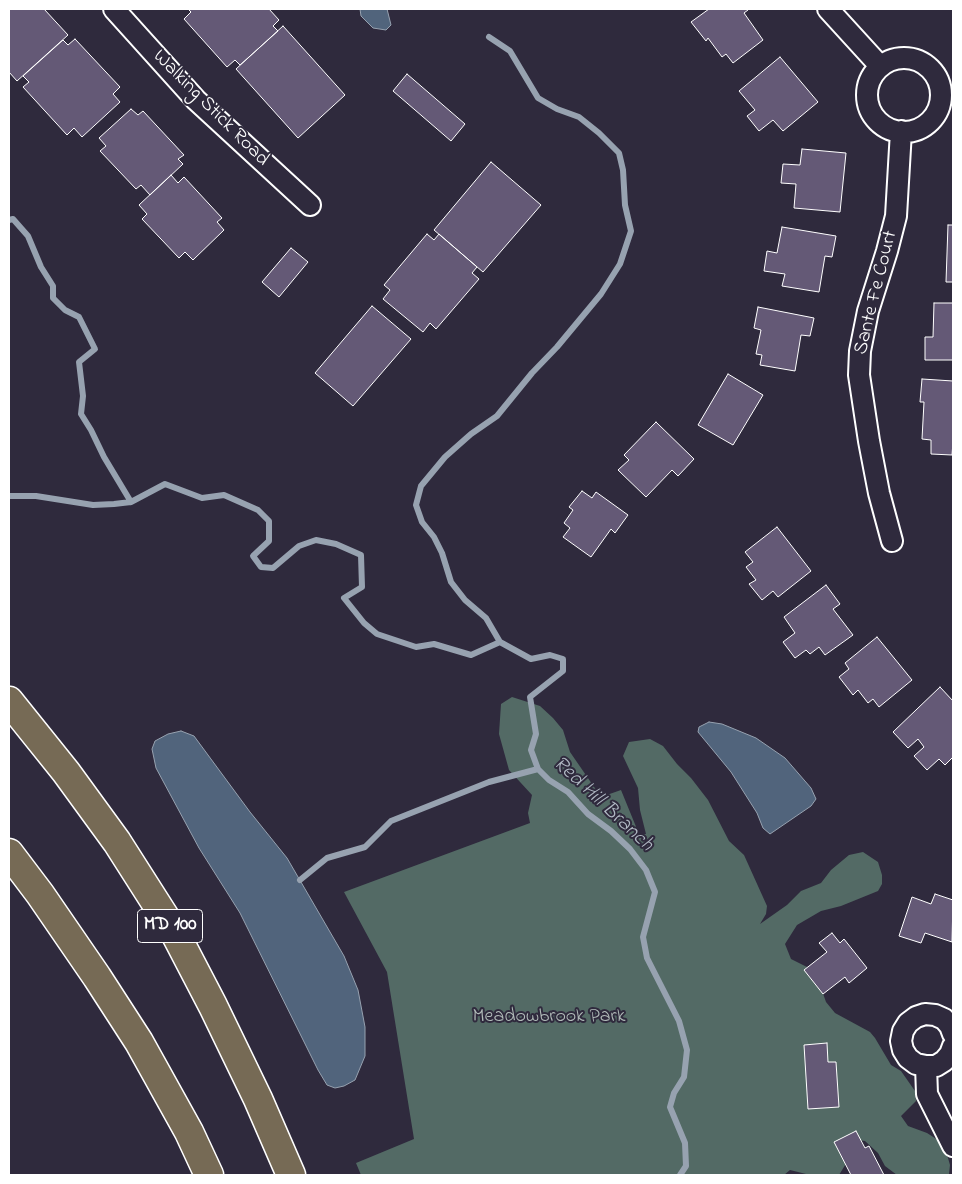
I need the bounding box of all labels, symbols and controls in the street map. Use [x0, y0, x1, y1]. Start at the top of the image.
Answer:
street label: Walking Stick Road [147, 46, 273, 172]
street label: Sante Fe Court [850, 229, 904, 357]
water label: Red Hill Branch [547, 752, 657, 858]
road number: MD 100 [138, 909, 202, 942]
park label: Meadowbrook Park [472, 1006, 626, 1030]

